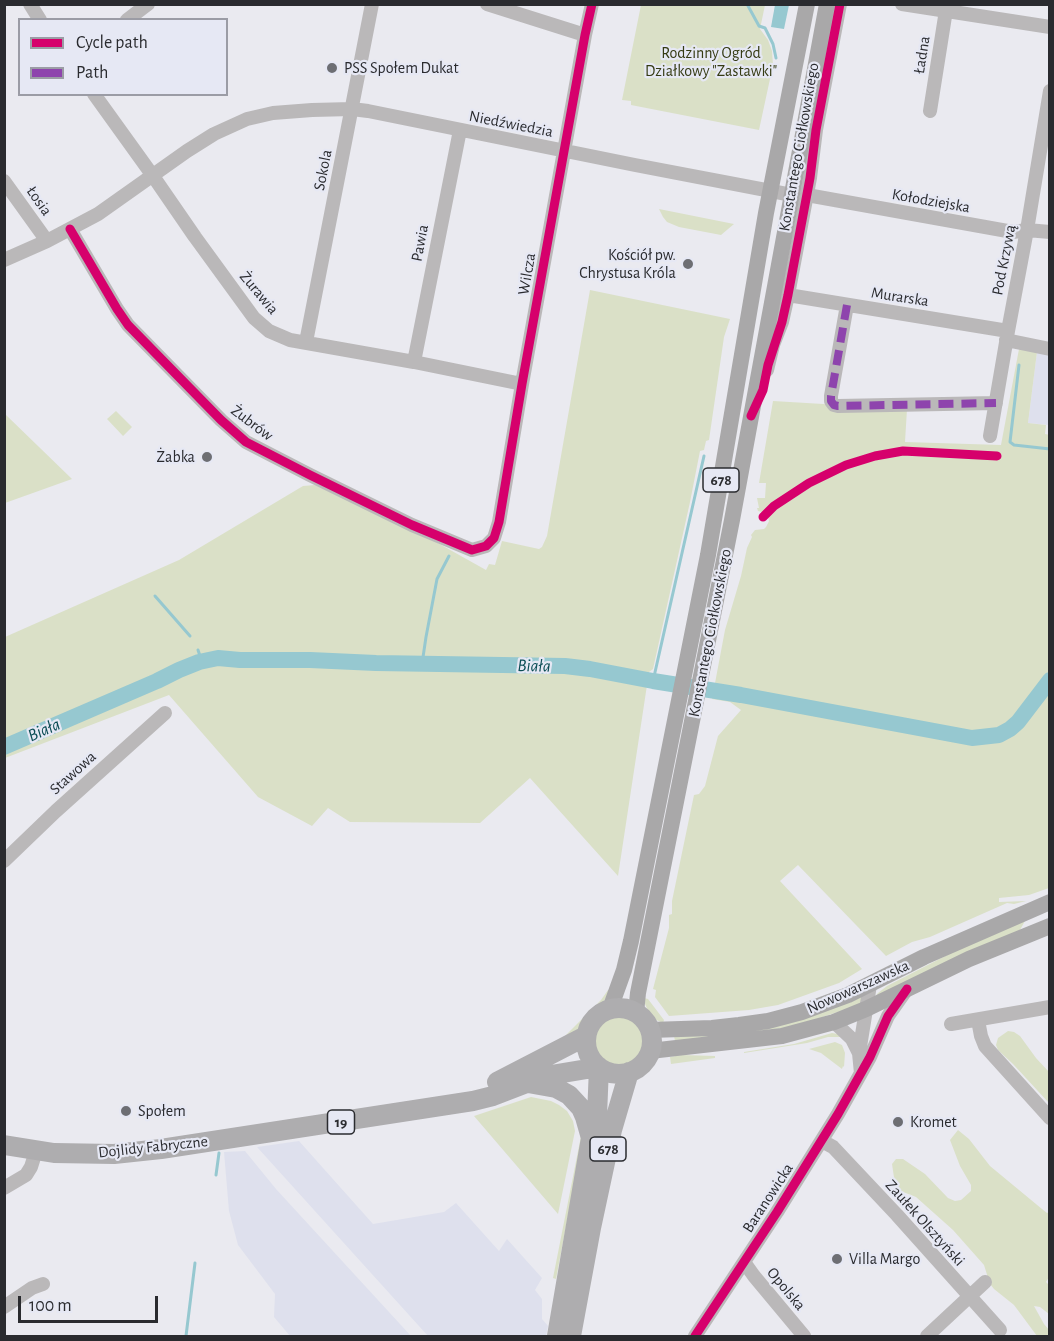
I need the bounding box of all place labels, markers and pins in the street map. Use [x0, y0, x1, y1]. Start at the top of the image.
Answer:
place label: PSS Społem Dukat [344, 58, 459, 78]
marker: PSS Społem Dukat [325, 61, 339, 75]
place label: Kościół pw. Chrystusa Króla [579, 245, 676, 283]
marker: Kościół pw. Chrystusa Króla [681, 257, 695, 271]
place label: Żabka [157, 447, 195, 467]
marker: Żabka [200, 450, 214, 464]
place label: Społem [138, 1101, 186, 1121]
marker: Społem [119, 1104, 133, 1118]
place label: Kromet [910, 1112, 957, 1132]
marker: Kromet [891, 1115, 905, 1129]
place label: Villa Margo [849, 1249, 920, 1269]
marker: Villa Margo [830, 1252, 844, 1266]

